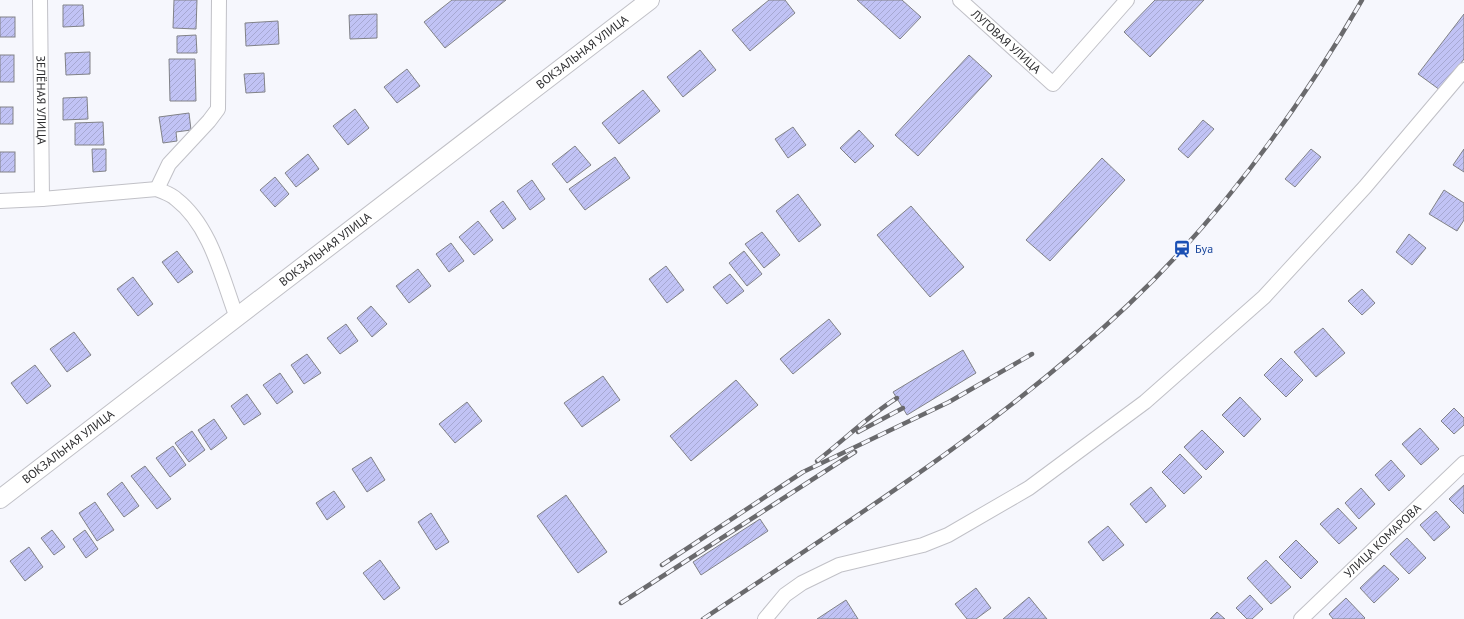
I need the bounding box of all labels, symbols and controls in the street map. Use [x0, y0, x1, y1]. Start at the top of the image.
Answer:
street label: ЛУГОВАЯ УЛИЦА [968, 5, 1044, 76]
street label: ВОКЗАЛЬНАЯ УЛИЦА [533, 12, 631, 92]
street label: ЗЕЛЁНАЯ УЛИЦА [34, 55, 49, 145]
street label: ВОКЗАЛЬНАЯ УЛИЦА [276, 209, 374, 289]
station icon: Буа [1172, 239, 1192, 259]
place label: Буа [1195, 241, 1213, 256]
street label: ВОКЗАЛЬНАЯ УЛИЦА [19, 406, 117, 486]
street label: УЛИЦА КОМАРОВА [1341, 500, 1424, 581]

